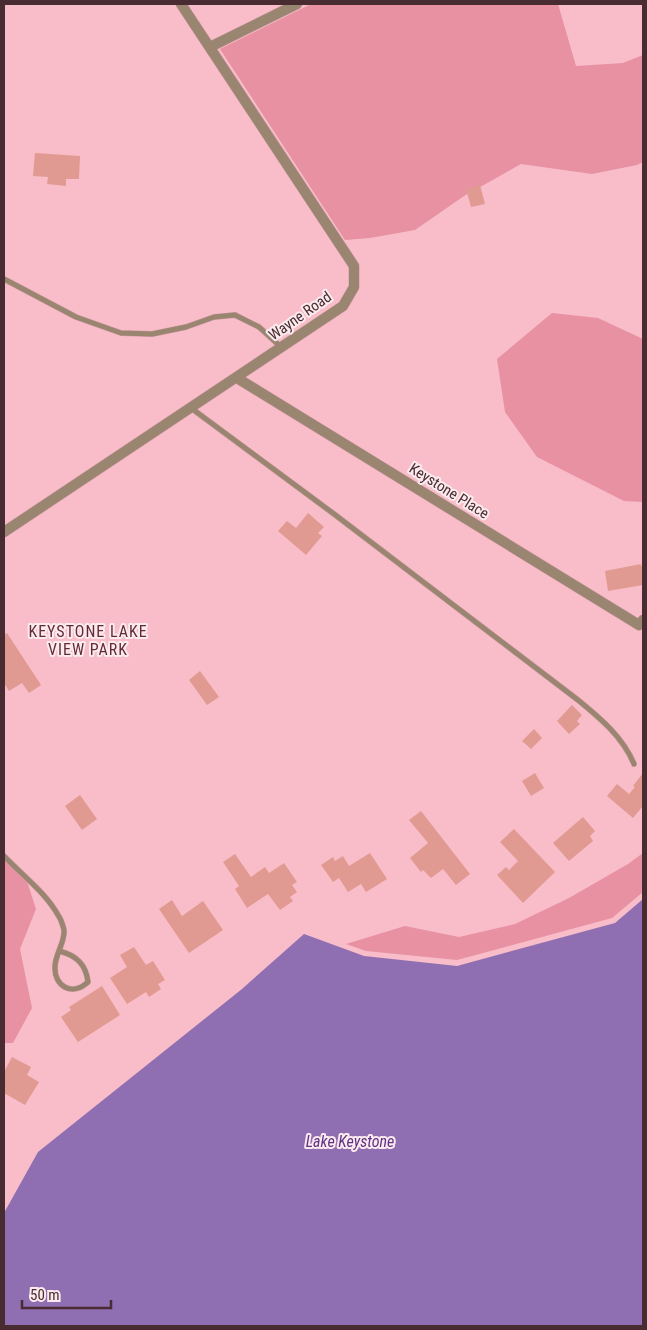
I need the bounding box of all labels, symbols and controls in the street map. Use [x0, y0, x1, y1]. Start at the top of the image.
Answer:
street label: Wayne Road [265, 288, 335, 344]
street label: Keystone Place [406, 459, 492, 523]
district label: KEYSTONE LAKE VIEW PARK [28, 622, 148, 659]
water label: Lake Keystone [306, 1132, 394, 1151]
scale bar [22, 1278, 111, 1310]
text: 50 m [30, 1286, 60, 1304]

